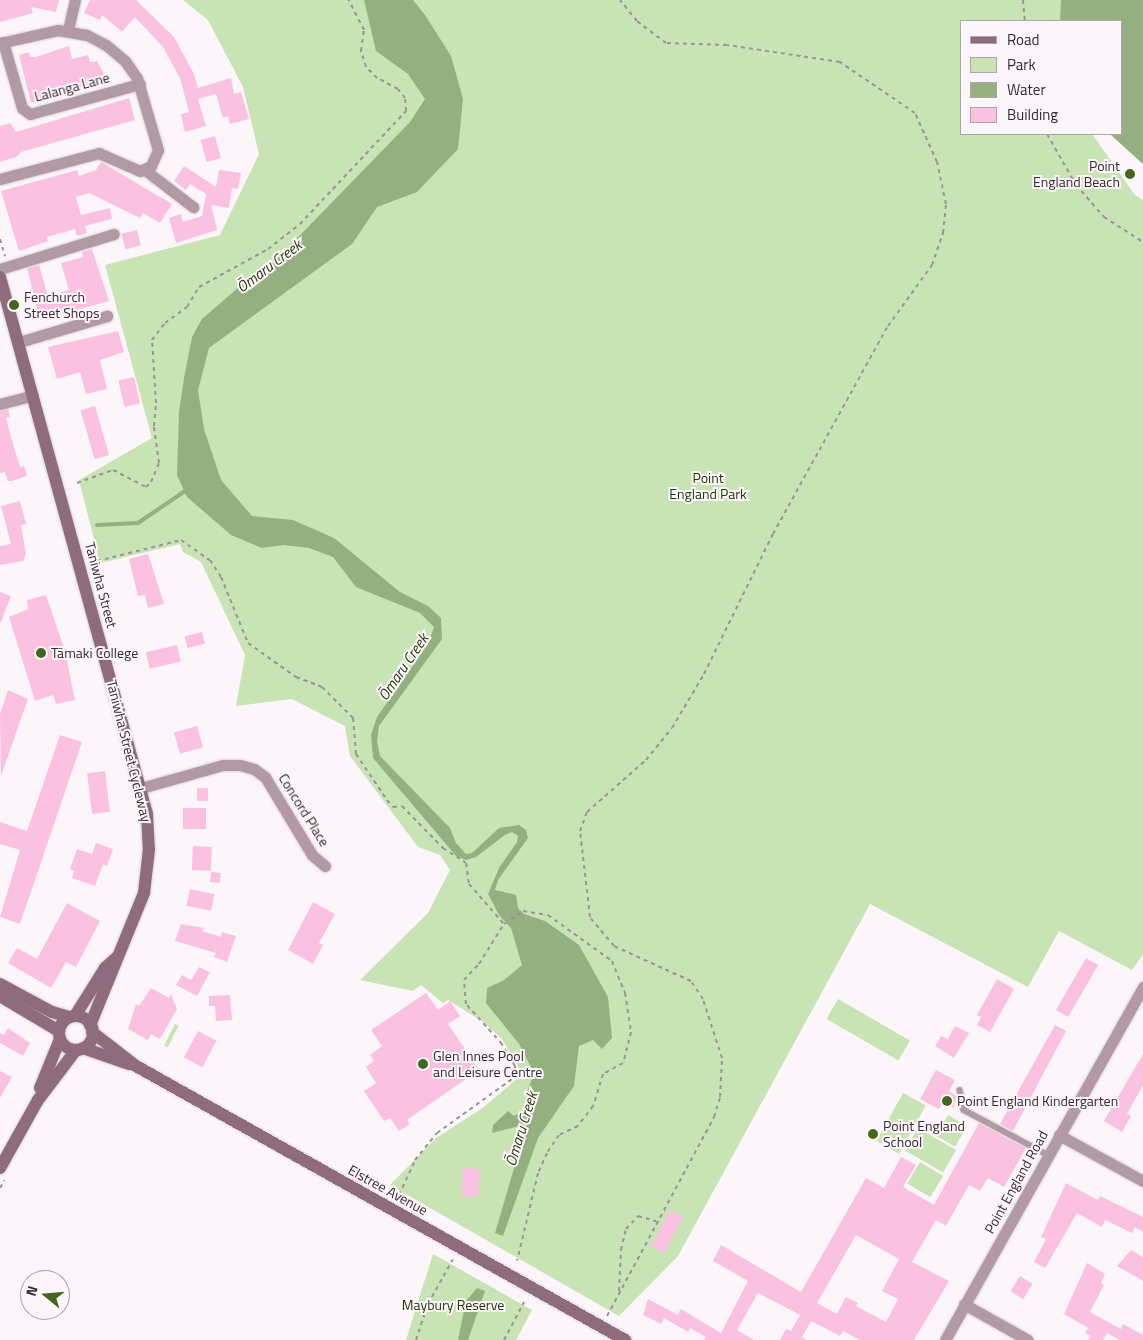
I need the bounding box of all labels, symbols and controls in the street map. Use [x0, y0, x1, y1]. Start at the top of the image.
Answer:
legend [960, 20, 1123, 135]
text: Road [1007, 28, 1039, 51]
text: Park [1007, 53, 1036, 76]
street label: Lalanga Lane [33, 69, 111, 105]
text: Water [1007, 78, 1046, 101]
text: Building [1007, 103, 1058, 126]
place label: Point England Beach [1033, 158, 1120, 190]
marker: Point England Beach [1124, 168, 1136, 180]
water label: Ōmaru Creek [233, 236, 305, 296]
place label: Fenchurch Street Shops [24, 289, 100, 322]
marker: Fenchurch Street Shops [8, 299, 20, 311]
park label: Point England Park [669, 470, 747, 502]
street label: Taniwha Street [81, 540, 121, 630]
water label: Ōmaru Creek [374, 630, 432, 704]
place label: Tāmaki College [51, 645, 138, 661]
marker: Tāmaki College [35, 647, 47, 659]
street label: Taniwha Street Cycleway [103, 678, 155, 824]
street label: Concord Place [275, 771, 333, 849]
place label: Glen Innes Pool and Leisure Centre [433, 1048, 542, 1080]
marker: Glen Innes Pool and Leisure Centre [417, 1058, 429, 1070]
water label: Ōmaru Creek [501, 1090, 541, 1168]
place label: Point England Kindergarten [957, 1093, 1118, 1109]
marker: Point England Kindergarten [941, 1095, 953, 1107]
place label: Point England School [883, 1118, 965, 1150]
marker: Point England School [867, 1128, 879, 1140]
street label: Point England Road [981, 1128, 1051, 1236]
street label: Elstree Avenue [345, 1161, 431, 1219]
north arrow [20, 1270, 70, 1320]
text: N [20, 1283, 43, 1298]
park label: Maybury Reserve [402, 1297, 504, 1313]

